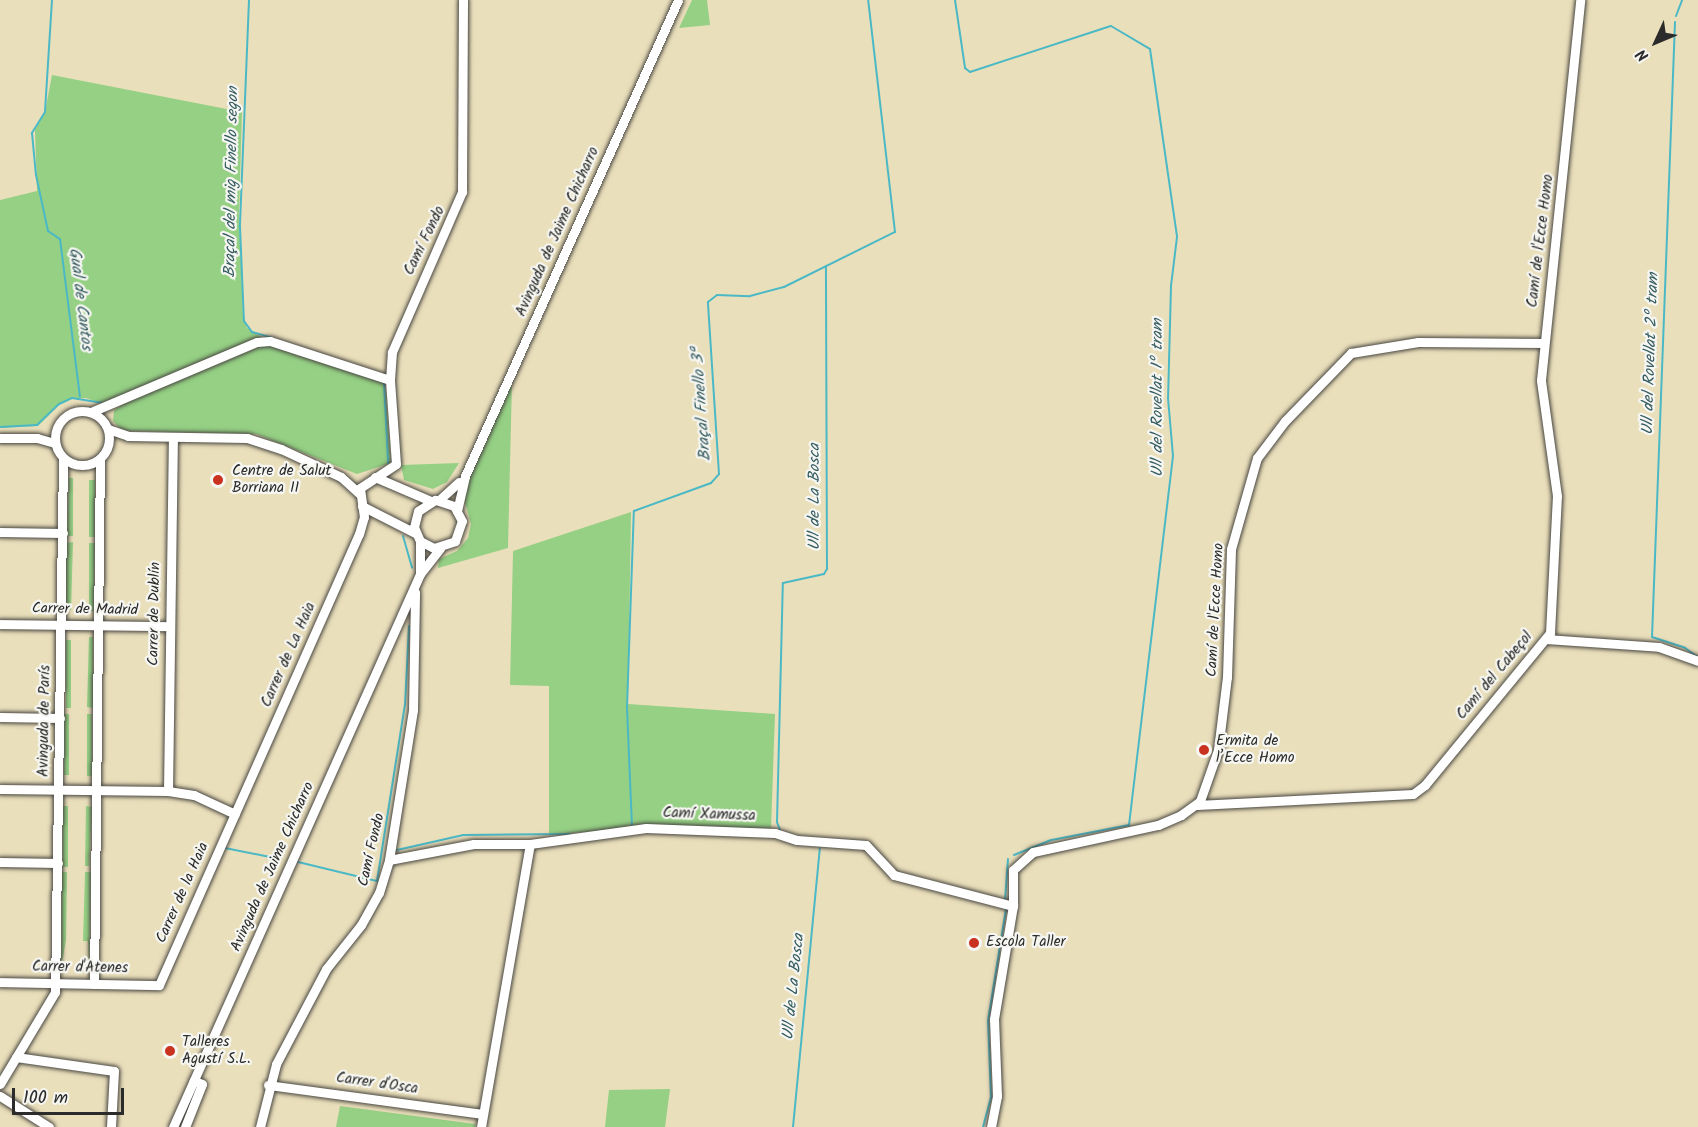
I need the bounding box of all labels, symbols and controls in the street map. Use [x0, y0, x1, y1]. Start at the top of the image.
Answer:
north arrow [1626, 12, 1686, 72]
text: N [1630, 43, 1655, 67]
water label: Braçal del mig Finello segon [221, 86, 243, 278]
street label: Avinguda de Jaime Chicharro [512, 145, 604, 319]
street label: Camí de l'Ecce Homo [1524, 173, 1558, 309]
street label: Camí Fondo [401, 204, 449, 278]
water label: Gual de Cantos [64, 247, 96, 351]
water label: Ull del Rovellat 2º tram [1639, 272, 1663, 436]
water label: Ull del Rovellat 1º tram [1148, 319, 1168, 477]
water label: Braçal Finello 3ª [688, 346, 716, 462]
water label: Ull de La Bosca [805, 444, 825, 550]
place label: Centre de Salut Borriana II [232, 462, 331, 497]
marker: Centre de Salut Borriana II [209, 471, 227, 489]
street label: Camí de l'Ecce Homo [1204, 543, 1228, 677]
street label: Carrer de Dublín [145, 562, 165, 666]
street label: Carrer de Madrid [32, 600, 138, 620]
street label: Carrer de La Haia [258, 600, 320, 710]
street label: Camí del Cabeçol [1453, 628, 1537, 724]
street label: Avinguda de París [35, 665, 55, 777]
place label: Ermita de l’Ecce Homo [1216, 732, 1294, 767]
marker: Ermita de l’Ecce Homo [1197, 743, 1211, 757]
street label: Avinguda de Jaime Chicharro [227, 780, 319, 954]
street label: Camí Xamussa [662, 804, 756, 826]
street label: Camí Fondo [355, 812, 389, 888]
street label: Carrer de la Haia [153, 840, 213, 946]
water label: Ull de La Bosca [779, 933, 809, 1041]
place label: Escola Taller [986, 934, 1065, 952]
marker: Escola Taller [967, 936, 981, 950]
street label: Carrer d'Atenes [32, 958, 128, 978]
place label: Talleres Agustí S.L. [182, 1033, 251, 1068]
marker: Talleres Agustí S.L. [163, 1044, 177, 1058]
street label: Carrer d'Osca [335, 1069, 419, 1099]
scale bar [15, 1076, 128, 1114]
text: 100 m [23, 1084, 68, 1113]

